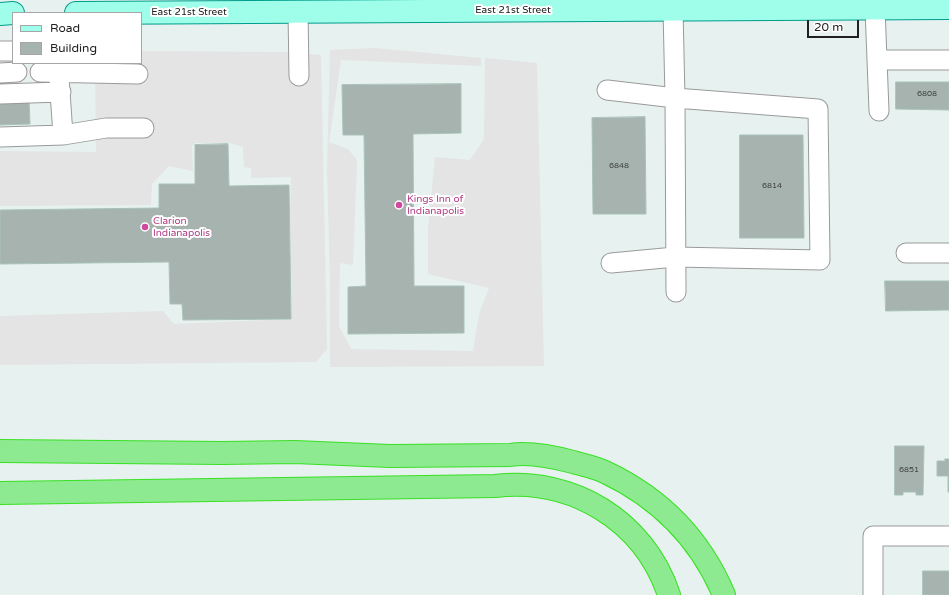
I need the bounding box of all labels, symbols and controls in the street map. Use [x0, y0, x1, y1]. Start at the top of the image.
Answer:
street label: East 21st Street [475, 4, 551, 16]
street label: East 21st Street [151, 6, 227, 18]
legend [12, 12, 142, 64]
scale bar [809, 12, 861, 38]
text: 20 m [814, 20, 843, 34]
text: Road [50, 21, 80, 35]
text: Building [50, 41, 97, 55]
house number: 6808 [917, 89, 937, 99]
house number: 6848 [609, 161, 629, 171]
house number: 6814 [762, 181, 782, 191]
place label: Kings Inn of Indianapolis [407, 193, 464, 216]
marker: Kings Inn of Indianapolis [394, 200, 404, 210]
place label: Clarion Indianapolis [153, 215, 210, 238]
marker: Clarion Indianapolis [140, 222, 150, 232]
house number: 6851 [899, 465, 919, 475]

